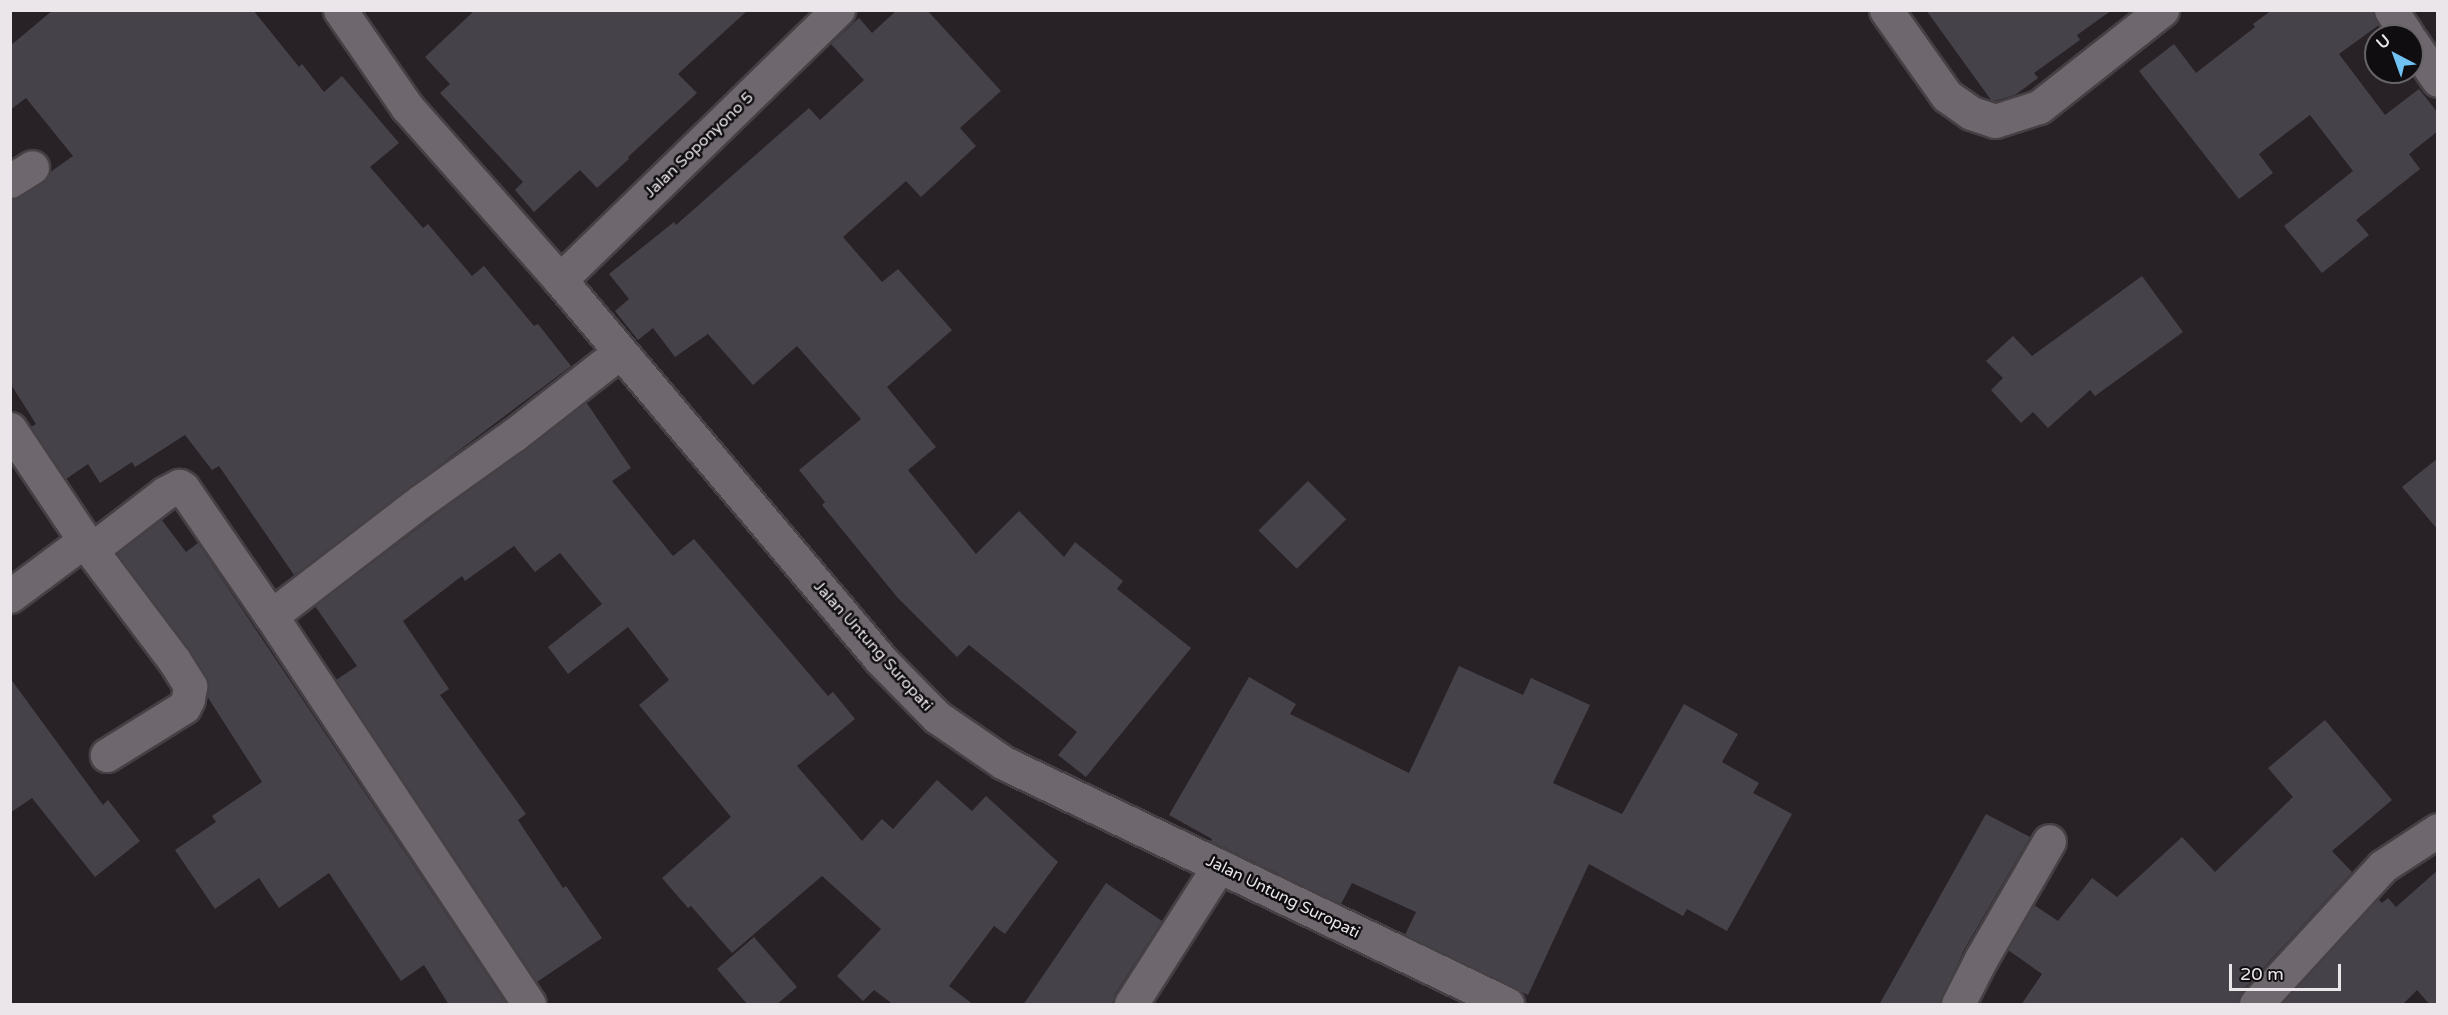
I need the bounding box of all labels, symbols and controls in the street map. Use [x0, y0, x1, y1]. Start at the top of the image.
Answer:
north arrow [2364, 24, 2424, 84]
text: U [2372, 30, 2395, 53]
street label: Jalan Soponyono 5 [640, 88, 758, 202]
street label: Jalan Untung Suropati [809, 577, 937, 715]
street label: Jalan Untung Suropati [1203, 851, 1363, 943]
scale bar [2232, 952, 2344, 990]
text: 20 m [2240, 963, 2284, 985]

